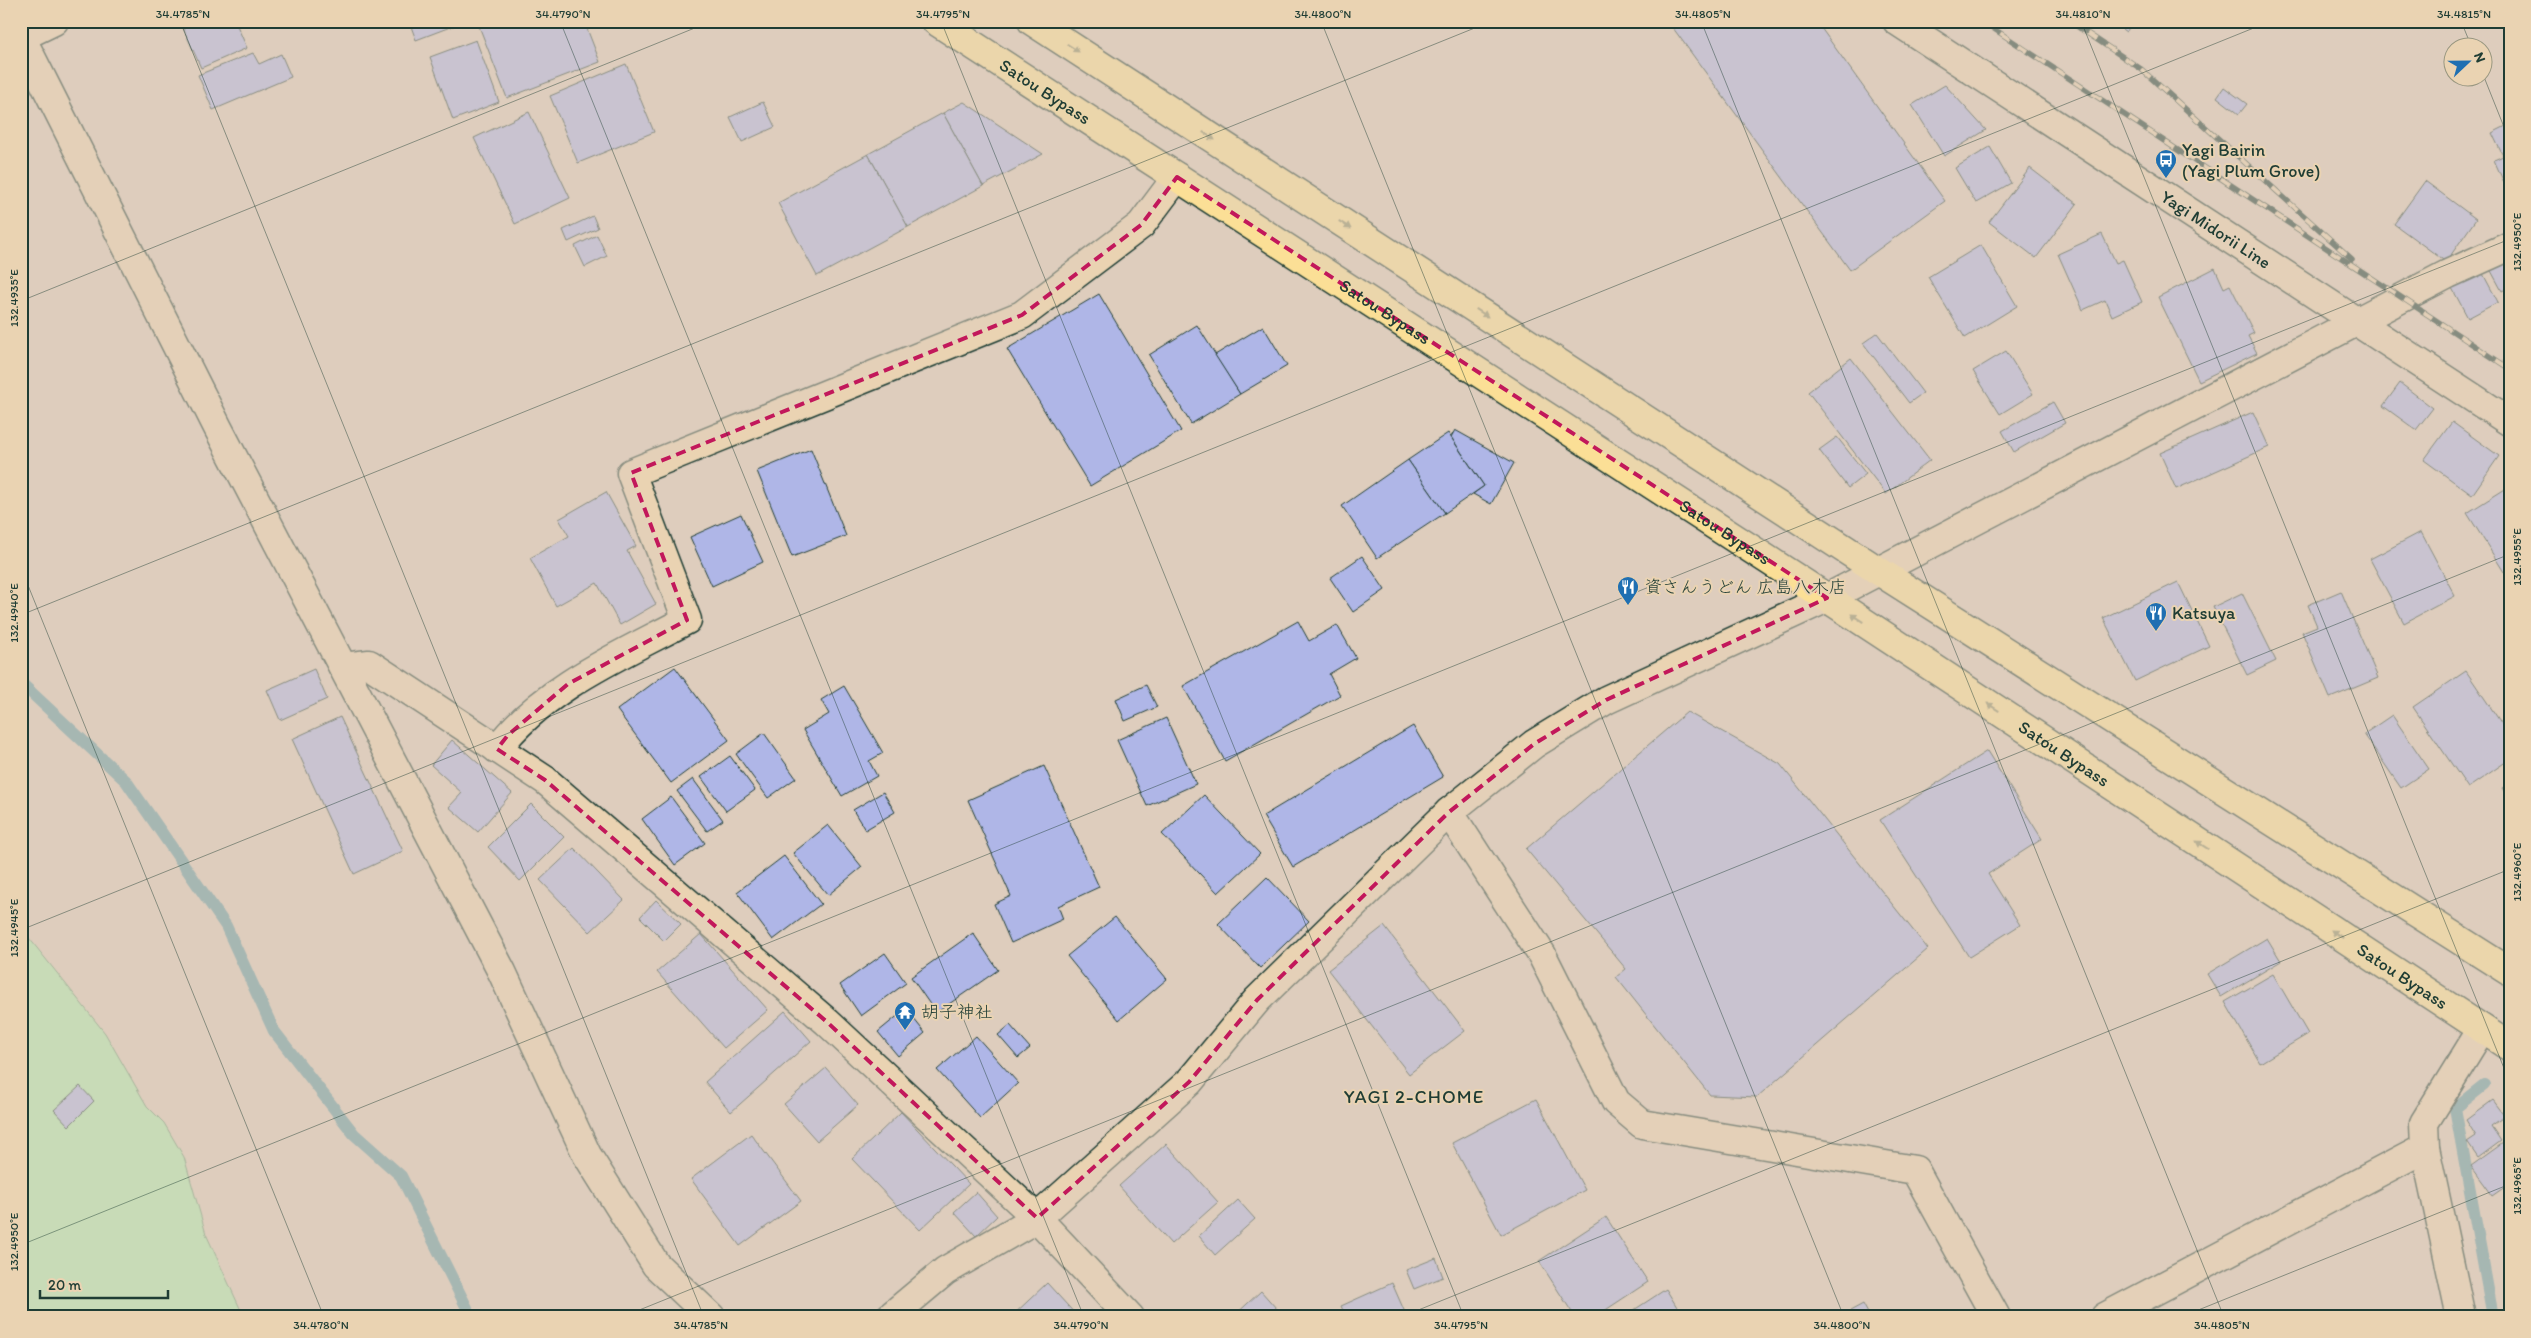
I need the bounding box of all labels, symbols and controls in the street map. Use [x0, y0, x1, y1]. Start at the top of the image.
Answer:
text: 34.4785°N [156, 7, 210, 21]
text: 34.4790°N [535, 7, 591, 21]
text: 34.4795°N [916, 7, 970, 21]
text: 34.4800°N [1295, 7, 1351, 21]
text: 34.4805°N [1675, 7, 1731, 21]
text: 34.4810°N [2055, 7, 2111, 21]
text: 34.4815°N [2437, 7, 2491, 21]
north arrow [2444, 38, 2494, 88]
one-way arrow [1066, 43, 1079, 53]
text: N [2470, 50, 2489, 65]
street label: Satou Bypass [995, 54, 1095, 129]
one-way arrow [1202, 131, 1216, 141]
place label: Yagi Bairin (Yagi Plum Grove) [2182, 139, 2320, 182]
bus stop icon: Yagi Bairin (Yagi Plum Grove) [2154, 148, 2178, 179]
street label: Yagi Midorii Line [2157, 186, 2275, 274]
text: 132.4950°E [2510, 212, 2524, 271]
one-way arrow [1339, 220, 1352, 229]
text: 132.4935°E [7, 269, 21, 327]
street label: Satou Bypass [1335, 274, 1435, 349]
one-way arrow [1475, 308, 1488, 318]
street label: Satou Bypass [1675, 494, 1775, 570]
text: 132.4955°E [2510, 528, 2524, 586]
restaurant icon: 資さんうどん 広島八木店 [1616, 575, 1640, 606]
place label: 資さんうどん 広島八木店 [1644, 576, 1846, 598]
text: 132.4940°E [7, 583, 21, 643]
restaurant icon: Katsuya [2144, 601, 2168, 632]
place label: Katsuya [2172, 602, 2236, 624]
one-way arrow [1850, 613, 1864, 623]
one-way arrow [1986, 702, 1999, 712]
street label: Satou Bypass [2014, 716, 2113, 792]
one-way arrow [2195, 840, 2208, 849]
text: 132.4960°E [2510, 842, 2524, 901]
text: 132.4945°E [7, 898, 21, 957]
one-way arrow [2331, 929, 2344, 939]
street label: Satou Bypass [2353, 938, 2452, 1014]
temple icon: 胡子神社 [893, 1000, 917, 1031]
place label: 胡子神社 [921, 1001, 993, 1023]
district label: YAGI 2-CHOME [1344, 1085, 1484, 1108]
text: 132.4965°E [2510, 1157, 2524, 1215]
text: 132.4950°E [7, 1212, 21, 1271]
scale bar [40, 1268, 168, 1300]
text: 20 m [48, 1276, 82, 1294]
text: 34.4780°N [293, 1318, 349, 1332]
text: 34.4785°N [674, 1318, 728, 1332]
text: 34.4790°N [1053, 1318, 1109, 1332]
text: 34.4795°N [1434, 1318, 1488, 1332]
text: 34.4800°N [1814, 1318, 1870, 1332]
text: 34.4805°N [2194, 1318, 2250, 1332]

